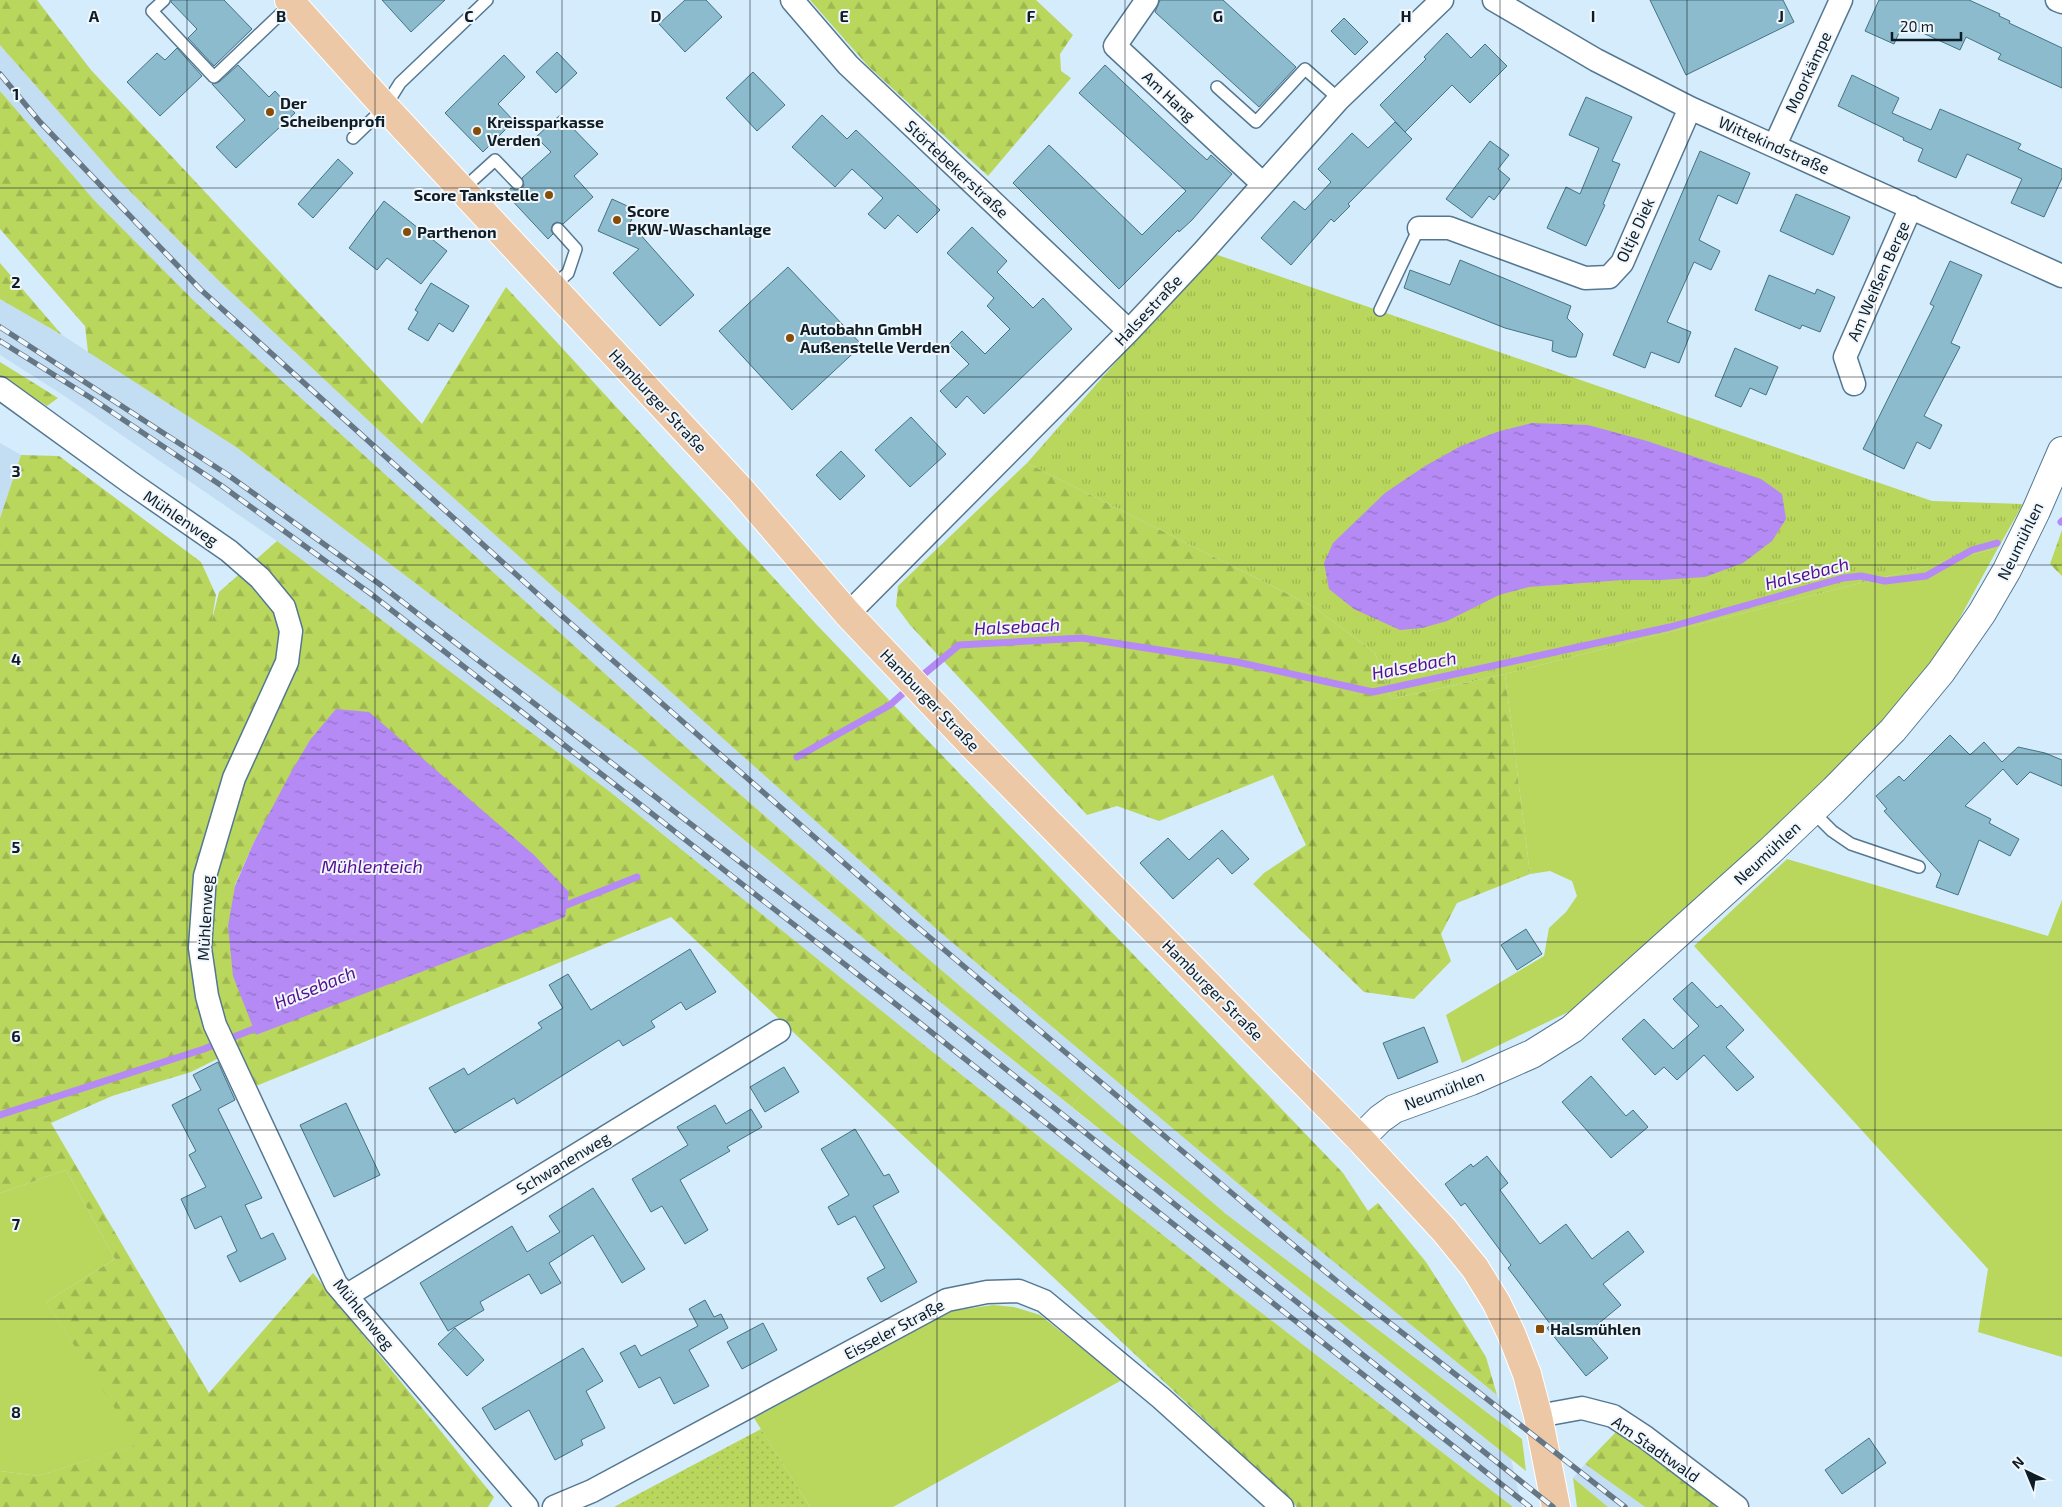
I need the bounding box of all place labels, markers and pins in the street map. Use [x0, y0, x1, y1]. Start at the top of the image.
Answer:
place label: Der Scheibenprofi [280, 93, 385, 130]
marker: Der Scheibenprofi [264, 106, 276, 118]
place label: Kreissparkasse Verden [487, 112, 604, 149]
marker: Kreissparkasse Verden [471, 125, 483, 137]
place label: Score Tankstelle [414, 185, 539, 204]
marker: Score Tankstelle [543, 189, 555, 201]
place label: Score PKW-Waschanlage [627, 201, 771, 238]
marker: Score PKW-Waschanlage [611, 214, 623, 226]
place label: Parthenon [417, 222, 497, 241]
marker: Parthenon [401, 226, 413, 238]
place label: Autobahn GmbH Außenstelle Verden [800, 319, 950, 356]
marker: Autobahn GmbH Außenstelle Verden [784, 332, 796, 344]
place label: Halsmühlen [1550, 1319, 1641, 1338]
marker: Halsmühlen [1534, 1323, 1546, 1335]

